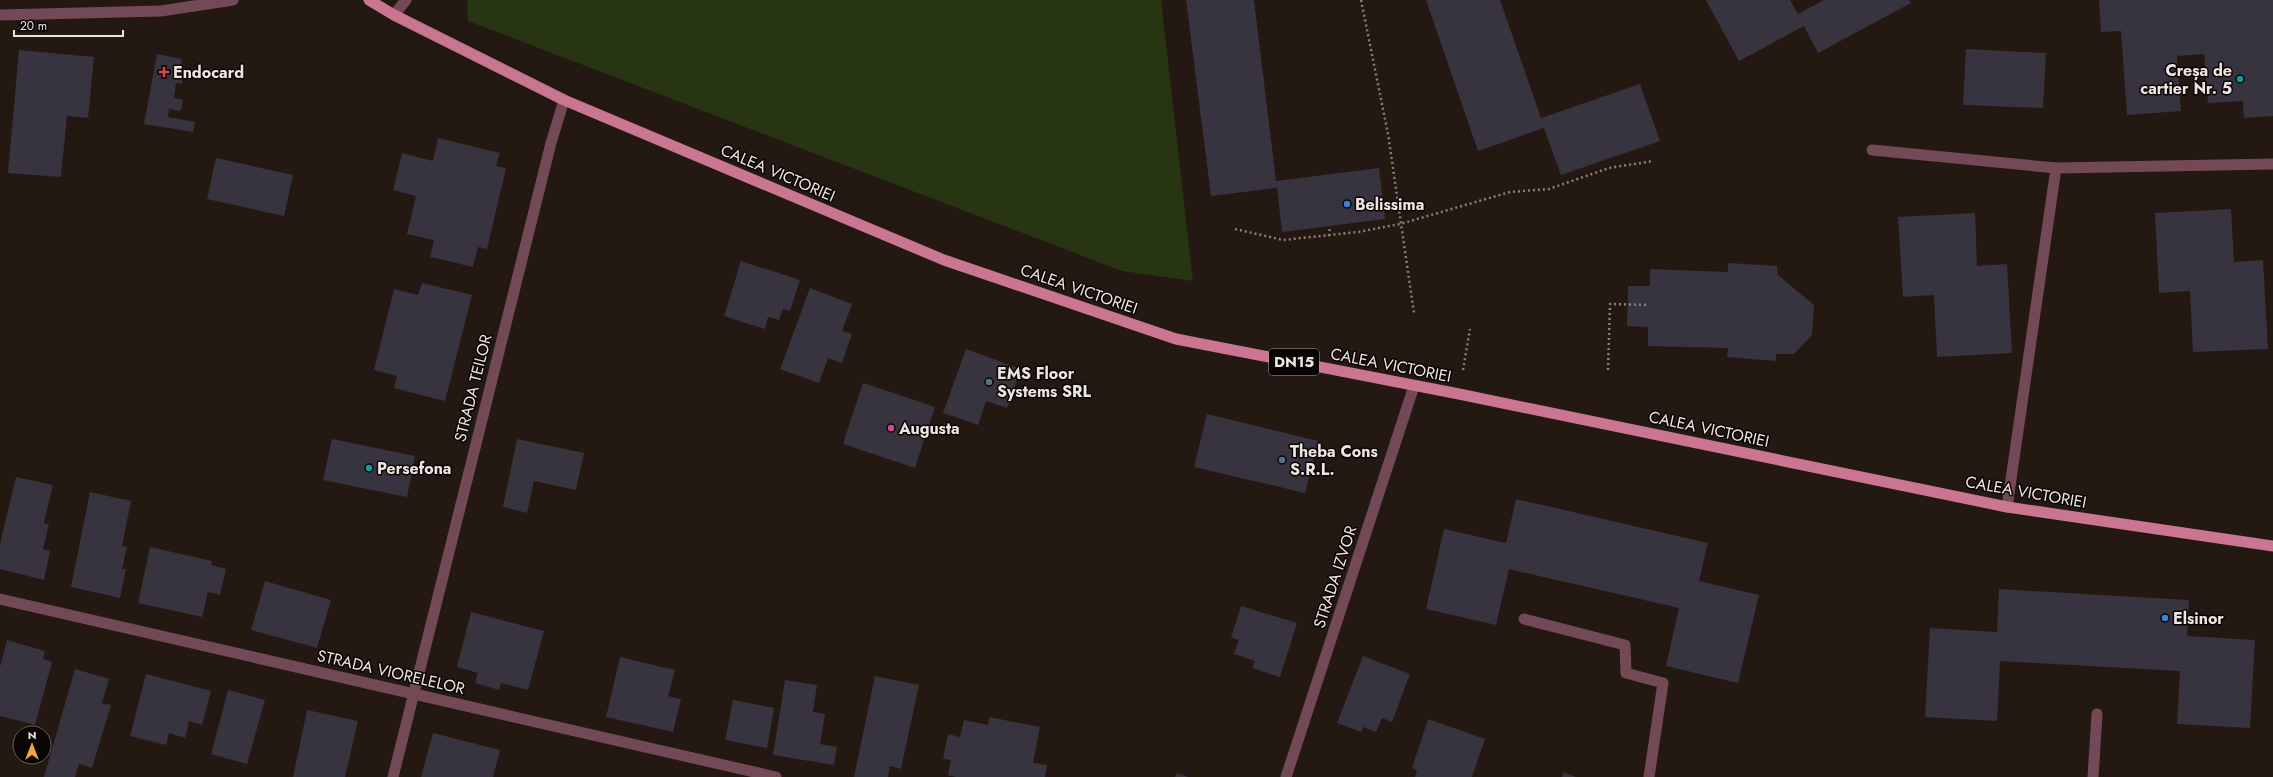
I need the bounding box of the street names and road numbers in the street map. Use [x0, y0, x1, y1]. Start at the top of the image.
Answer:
street label: CALEA VICTORIEI [717, 138, 839, 208]
street label: CALEA VICTORIEI [1017, 258, 1141, 320]
street label: STRADA TEILOR [449, 332, 497, 444]
street label: CALEA VICTORIEI [1329, 342, 1453, 388]
road number: DN15 [1269, 349, 1319, 375]
street label: CALEA VICTORIEI [1647, 405, 1771, 453]
street label: CALEA VICTORIEI [1964, 470, 2088, 514]
street label: STRADA IZVOR [1308, 523, 1362, 631]
street label: STRADA VIORELELOR [315, 644, 467, 700]

